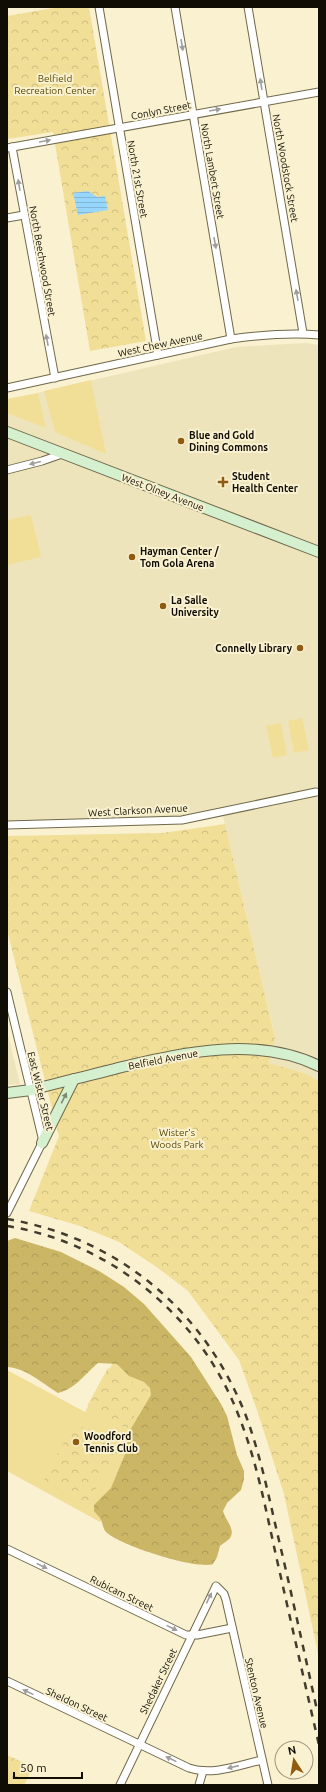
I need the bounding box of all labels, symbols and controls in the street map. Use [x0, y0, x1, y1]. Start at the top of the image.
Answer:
one-way arrow [179, 39, 185, 52]
park label: Belfield Recreation Center [14, 73, 96, 96]
one-way arrow [258, 78, 264, 90]
street label: Conlyn Street [130, 99, 192, 122]
one-way arrow [208, 107, 221, 113]
street label: North Woodstock Street [271, 113, 300, 223]
street label: North Lambert Street [199, 122, 226, 220]
one-way arrow [39, 138, 52, 144]
street label: North 21st Street [125, 139, 150, 219]
one-way arrow [16, 178, 22, 191]
street label: North Beechwood Street [27, 205, 58, 317]
one-way arrow [212, 237, 218, 249]
one-way arrow [294, 289, 300, 301]
street label: West Chew Avenue [117, 330, 203, 359]
one-way arrow [44, 334, 50, 346]
place label: Blue and Gold Dining Commons [189, 430, 268, 453]
marker: Blue and Gold Dining Commons [176, 436, 186, 446]
one-way arrow [29, 460, 41, 466]
place label: Student Health Center [232, 471, 299, 494]
street label: West Olney Avenue [120, 472, 206, 513]
marker: Student Health Center [217, 476, 229, 488]
place label: Hayman Center / Tom Gola Arena [140, 546, 219, 569]
marker: Hayman Center / Tom Gola Arena [127, 552, 137, 562]
place label: La Salle University [171, 595, 220, 618]
marker: La Salle University [158, 601, 168, 611]
place label: Connelly Library [215, 643, 293, 654]
marker: Connelly Library [295, 643, 305, 653]
street label: West Clarkson Avenue [88, 802, 188, 819]
street label: Belfield Avenue [127, 1047, 199, 1072]
street label: East Wister Street [25, 1051, 56, 1132]
one-way arrow [61, 1093, 67, 1104]
park label: Wister's Woods Park [150, 1127, 204, 1150]
place label: Woodford Tennis Club [84, 1431, 138, 1454]
marker: Woodford Tennis Club [71, 1437, 81, 1447]
one-way arrow [36, 1563, 48, 1569]
street label: Rubicam Street [88, 1573, 155, 1614]
one-way arrow [206, 1593, 213, 1604]
one-way arrow [166, 1625, 178, 1631]
street label: Shedaker Street [138, 1646, 179, 1716]
street label: Stenton Avenue [243, 1657, 270, 1729]
street label: Sheldon Street [44, 1685, 109, 1724]
one-way arrow [22, 1689, 34, 1695]
north arrow [274, 1740, 314, 1780]
text: N [287, 1743, 297, 1757]
scale bar [14, 1754, 82, 1780]
one-way arrow [165, 1756, 176, 1763]
text: 50 m [20, 1761, 47, 1774]
one-way arrow [227, 1764, 239, 1770]

